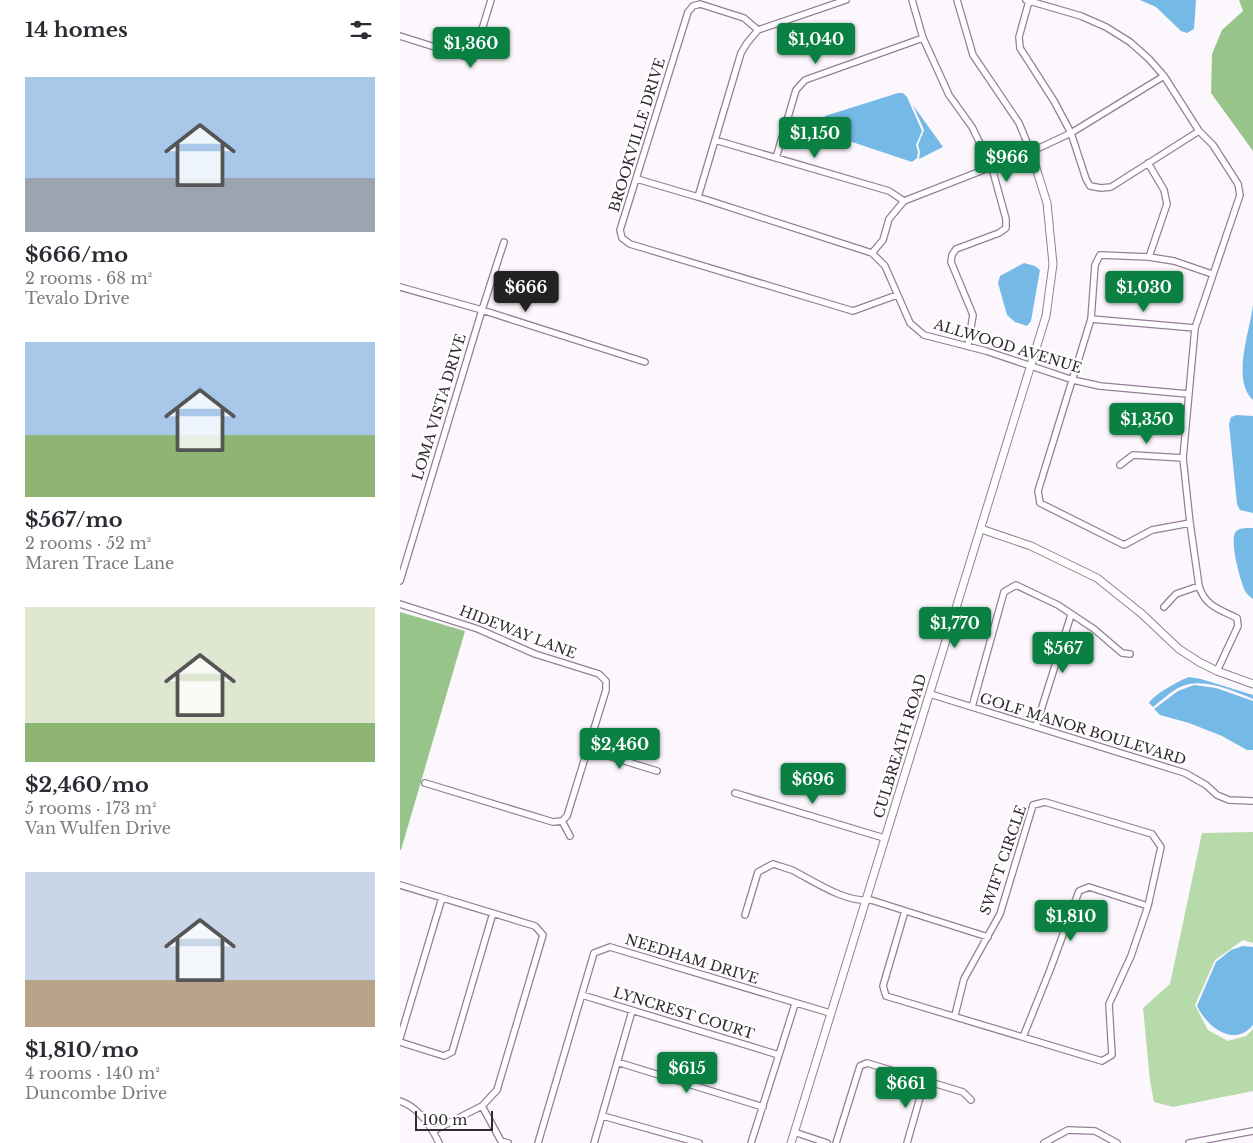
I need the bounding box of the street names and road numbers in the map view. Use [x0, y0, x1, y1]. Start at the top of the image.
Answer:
street label: BROOKVILLE DRIVE [605, 56, 669, 214]
street label: ALLWOOD AVENUE [931, 315, 1084, 377]
street label: LOMA VISTA DRIVE [408, 331, 470, 483]
street label: HIDEWAY LANE [457, 601, 579, 663]
street label: CULBREATH ROAD [869, 672, 931, 820]
street label: GOLF MANOR BOULEVARD [978, 689, 1188, 769]
street label: SWIFT CIRCLE [976, 803, 1030, 917]
street label: NEEDHAM DRIVE [623, 930, 761, 988]
street label: LYNCREST COURT [611, 983, 757, 1043]

